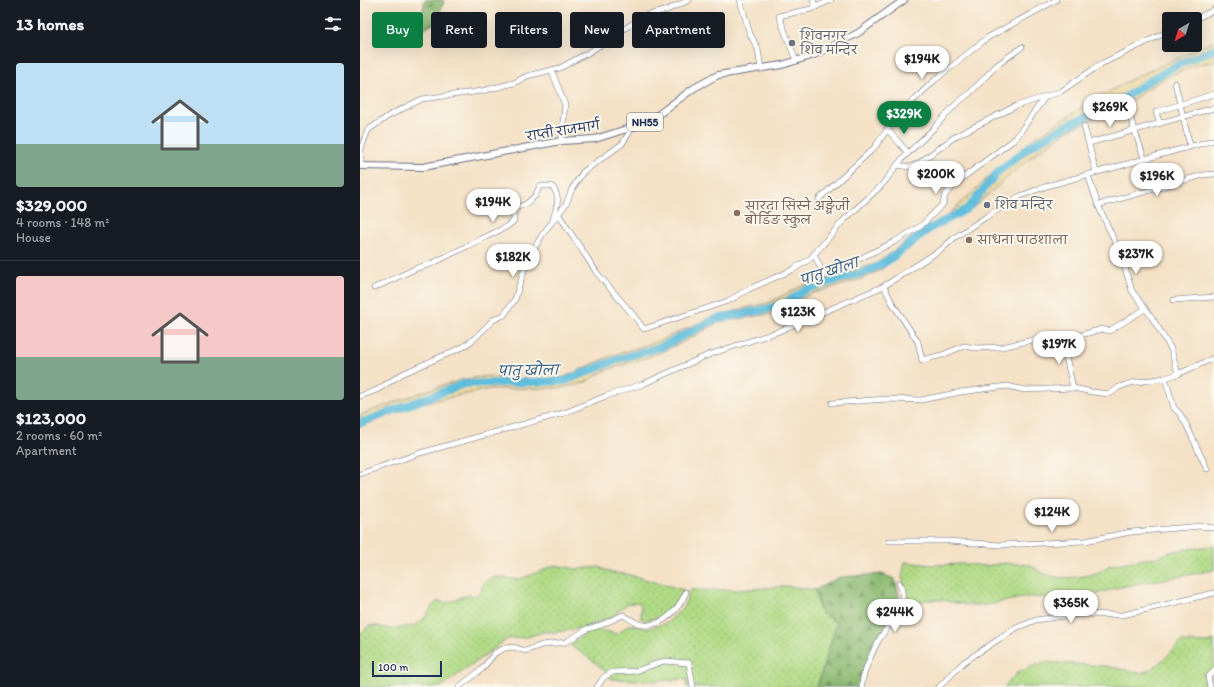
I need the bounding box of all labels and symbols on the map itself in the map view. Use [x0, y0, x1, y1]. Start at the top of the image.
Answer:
north arrow [1162, 12, 1202, 52]
place label: शिवनगर शिव मन्दिर [799, 27, 859, 57]
marker: शिवनगर शिव मन्दिर [787, 38, 797, 48]
pin: $194K [894, 46, 950, 80]
pin: $269K [1082, 94, 1138, 128]
pin: $329K [876, 101, 932, 135]
road number: NH55 [627, 113, 663, 131]
street label: राप्ती राजमार्ग [524, 116, 602, 144]
pin: $200K [908, 161, 964, 195]
pin: $196K [1129, 163, 1185, 197]
pin: $194K [465, 189, 521, 223]
place label: सारदा सिस्ने अङ्ग्रेजी बोर्डिङ स्कुल [744, 195, 850, 228]
place label: शिव मन्दिर [994, 196, 1054, 212]
marker: शिव मन्दिर [982, 200, 992, 210]
marker: सारदा सिस्ने अङ्ग्रेजी बोर्डिङ स्कुल [732, 208, 742, 218]
place label: साधना पाठशाला [976, 233, 1068, 247]
marker: साधना पाठशाला [964, 235, 974, 245]
pin: $237K [1108, 241, 1164, 275]
pin: $182K [485, 244, 541, 278]
water label: पातु खोला [797, 251, 865, 291]
pin: $123K [770, 299, 826, 333]
pin: $197K [1031, 331, 1087, 365]
water label: पातु खोला [497, 359, 562, 382]
pin: $124K [1024, 499, 1080, 533]
pin: $365K [1043, 590, 1099, 624]
pin: $244K [867, 599, 923, 633]
scale bar [372, 659, 442, 678]

